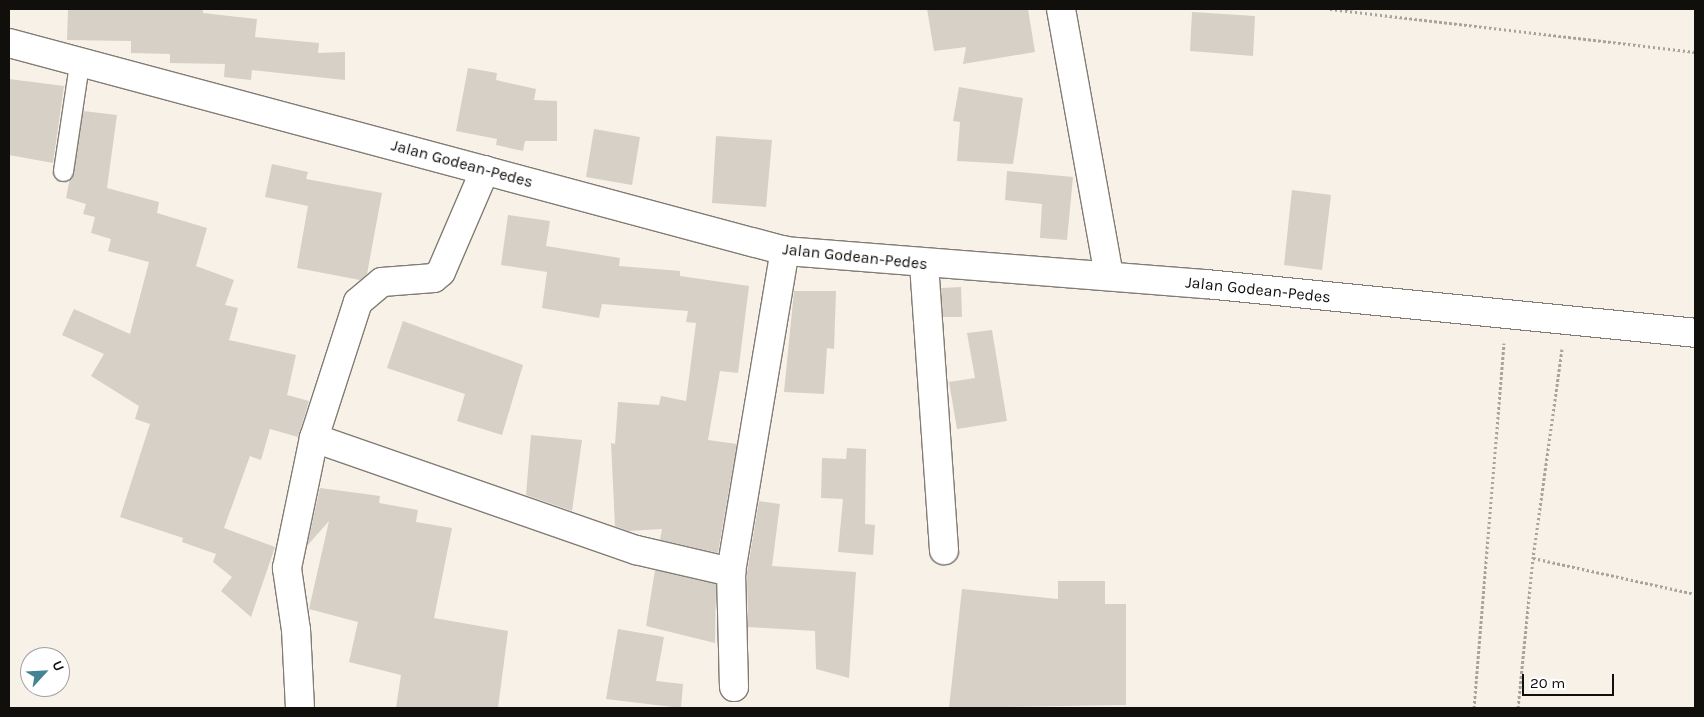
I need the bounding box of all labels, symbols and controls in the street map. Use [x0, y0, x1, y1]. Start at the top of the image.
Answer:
street label: Jalan Godean-Pedes [389, 136, 535, 192]
street label: Jalan Godean-Pedes [781, 240, 929, 274]
street label: Jalan Godean-Pedes [1184, 273, 1332, 307]
north arrow [20, 647, 70, 697]
text: U [48, 658, 68, 674]
scale bar [1524, 664, 1616, 696]
text: 20 m [1530, 674, 1565, 692]

